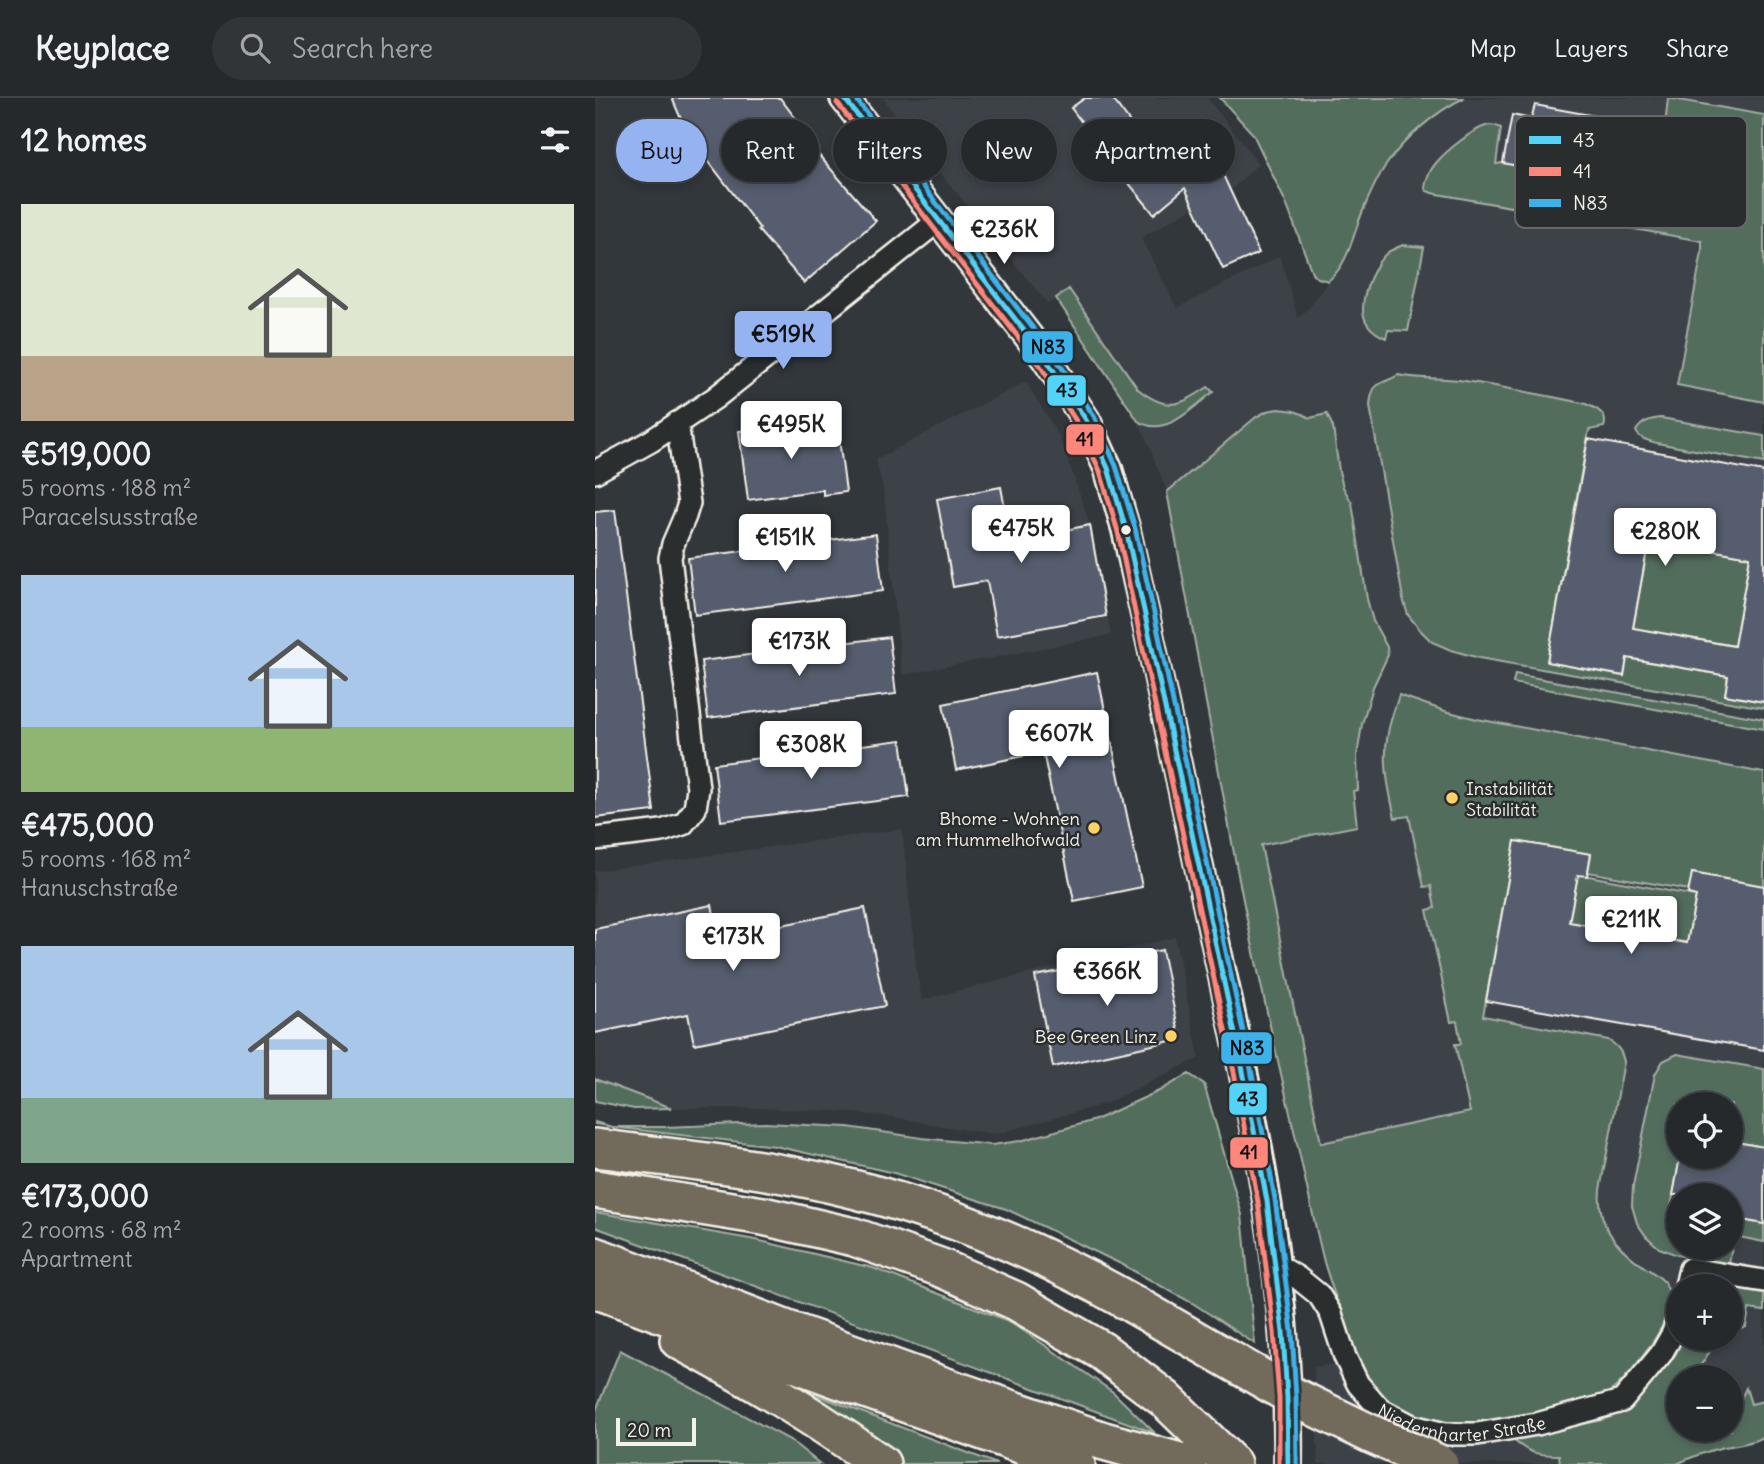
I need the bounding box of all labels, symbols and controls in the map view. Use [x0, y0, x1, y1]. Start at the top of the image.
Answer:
search box [212, 17, 702, 80]
text: Keyplace [35, 27, 170, 69]
icon: search [236, 29, 274, 67]
text: Search here [292, 32, 433, 65]
text: Map [1470, 33, 1516, 63]
text: Layers [1554, 33, 1628, 63]
text: Share [1666, 33, 1729, 63]
legend [1515, 116, 1747, 228]
chip: Buy [616, 119, 707, 182]
chip: Rent [721, 119, 819, 182]
chip: Filters [833, 119, 947, 182]
chip: New [961, 119, 1057, 182]
chip: Apartment [1071, 119, 1235, 182]
text: 12 homes [21, 121, 147, 159]
icon: filters [536, 121, 574, 159]
text: 43 [1573, 128, 1595, 152]
text: 41 [1573, 159, 1591, 183]
text: N83 [1573, 191, 1608, 215]
pin: €236K [955, 206, 1053, 266]
text: €236K [970, 214, 1038, 243]
icon: home [235, 250, 361, 376]
pin: €519K [734, 312, 832, 371]
text: €519K [751, 319, 815, 348]
line badge: N83 [1021, 330, 1074, 364]
text: N83 [1031, 335, 1065, 359]
line badge: 43 [1046, 374, 1087, 407]
text: 43 [1056, 378, 1078, 402]
pin: €495K [742, 402, 840, 461]
text: €495K [757, 409, 825, 438]
line badge: 41 [1065, 423, 1105, 456]
text: 41 [1076, 427, 1094, 451]
text: €519,000 [21, 435, 152, 473]
text: 5 rooms · 188 m² [21, 473, 191, 502]
text: Paracelsusstraße [21, 502, 198, 531]
pin: €475K [972, 505, 1070, 565]
pin: €280K [1616, 508, 1714, 568]
text: €475K [988, 513, 1054, 542]
pin: €151K [736, 514, 834, 574]
text: €280K [1630, 516, 1700, 545]
text: €151K [755, 522, 815, 551]
unlabelled marker [1119, 523, 1133, 537]
pin: €173K [750, 618, 848, 678]
icon: home [235, 621, 361, 747]
text: €173K [768, 626, 830, 655]
pin: €607K [1010, 710, 1108, 770]
text: €607K [1025, 718, 1093, 747]
pin: €308K [762, 722, 860, 781]
text: €308K [776, 729, 846, 758]
place label: Instabilität Stabilität [1466, 777, 1553, 821]
marker: Instabilität Stabilität [1444, 790, 1460, 806]
text: €475,000 [21, 806, 154, 844]
place label: Bhome - Wohnen am Hummelhofwald [916, 807, 1080, 851]
marker: Bhome - Wohnen am Hummelhofwald [1086, 820, 1102, 836]
text: 5 rooms · 168 m² [21, 844, 191, 873]
text: Hanuschstraße [21, 873, 178, 902]
pin: €211K [1582, 896, 1680, 956]
text: €211K [1601, 904, 1661, 933]
pin: €173K [684, 914, 782, 973]
text: €173K [702, 921, 764, 950]
pin: €366K [1058, 948, 1156, 1008]
text: €366K [1073, 956, 1141, 985]
icon: home [235, 992, 361, 1118]
place label: Bee Green Linz [1035, 1025, 1157, 1048]
marker: Bee Green Linz [1163, 1028, 1179, 1044]
line badge: N83 [1220, 1031, 1273, 1065]
text: N83 [1230, 1036, 1264, 1060]
line badge: 43 [1228, 1082, 1268, 1116]
text: 43 [1237, 1087, 1259, 1111]
map controls [1666, 1092, 1743, 1442]
button: locate [1666, 1092, 1743, 1169]
line badge: 41 [1229, 1136, 1269, 1169]
text: 41 [1240, 1140, 1258, 1164]
text: €173,000 [21, 1177, 149, 1215]
button: layers [1666, 1183, 1743, 1260]
text: 2 rooms · 68 m² [21, 1215, 182, 1244]
text: Apartment [21, 1244, 133, 1273]
button: + [1666, 1274, 1743, 1351]
button: − [1666, 1365, 1743, 1442]
street label: Niedernharter Straße [1374, 1399, 1548, 1446]
scale bar [616, 1415, 697, 1447]
text: 20 m [627, 1418, 671, 1442]

